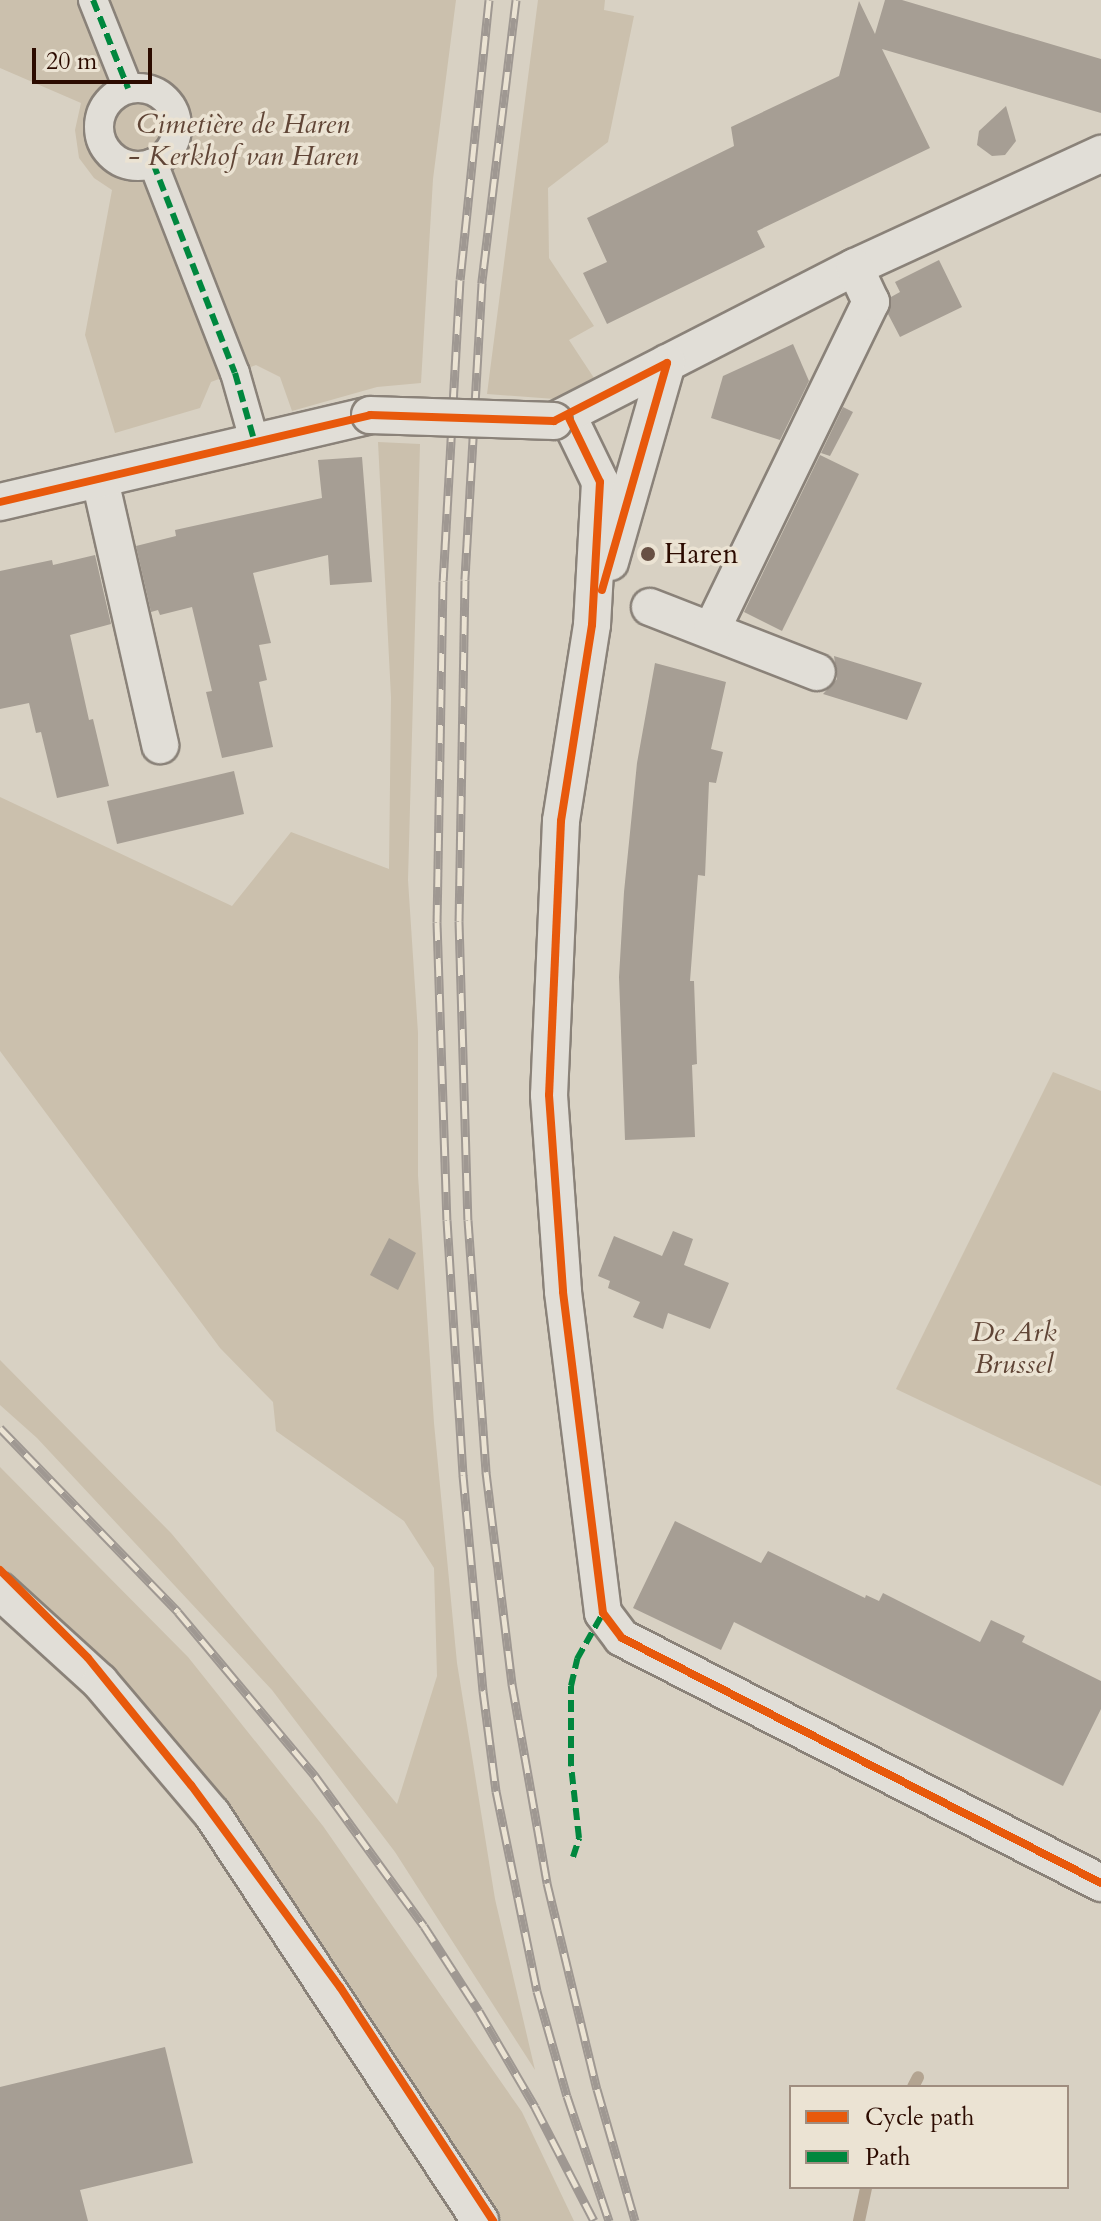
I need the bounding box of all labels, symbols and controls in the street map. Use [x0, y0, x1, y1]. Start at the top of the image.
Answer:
scale bar [36, 32, 156, 82]
text: 20 m [46, 45, 97, 78]
park label: Cimetière de Haren - Kerkhof van Haren [128, 107, 358, 173]
place label: Haren [664, 537, 738, 571]
marker: Haren [639, 545, 657, 563]
park label: De Ark Brussel [971, 1315, 1057, 1381]
legend [789, 2085, 1069, 2189]
text: Cycle path [865, 2101, 974, 2134]
text: Path [865, 2141, 910, 2174]

